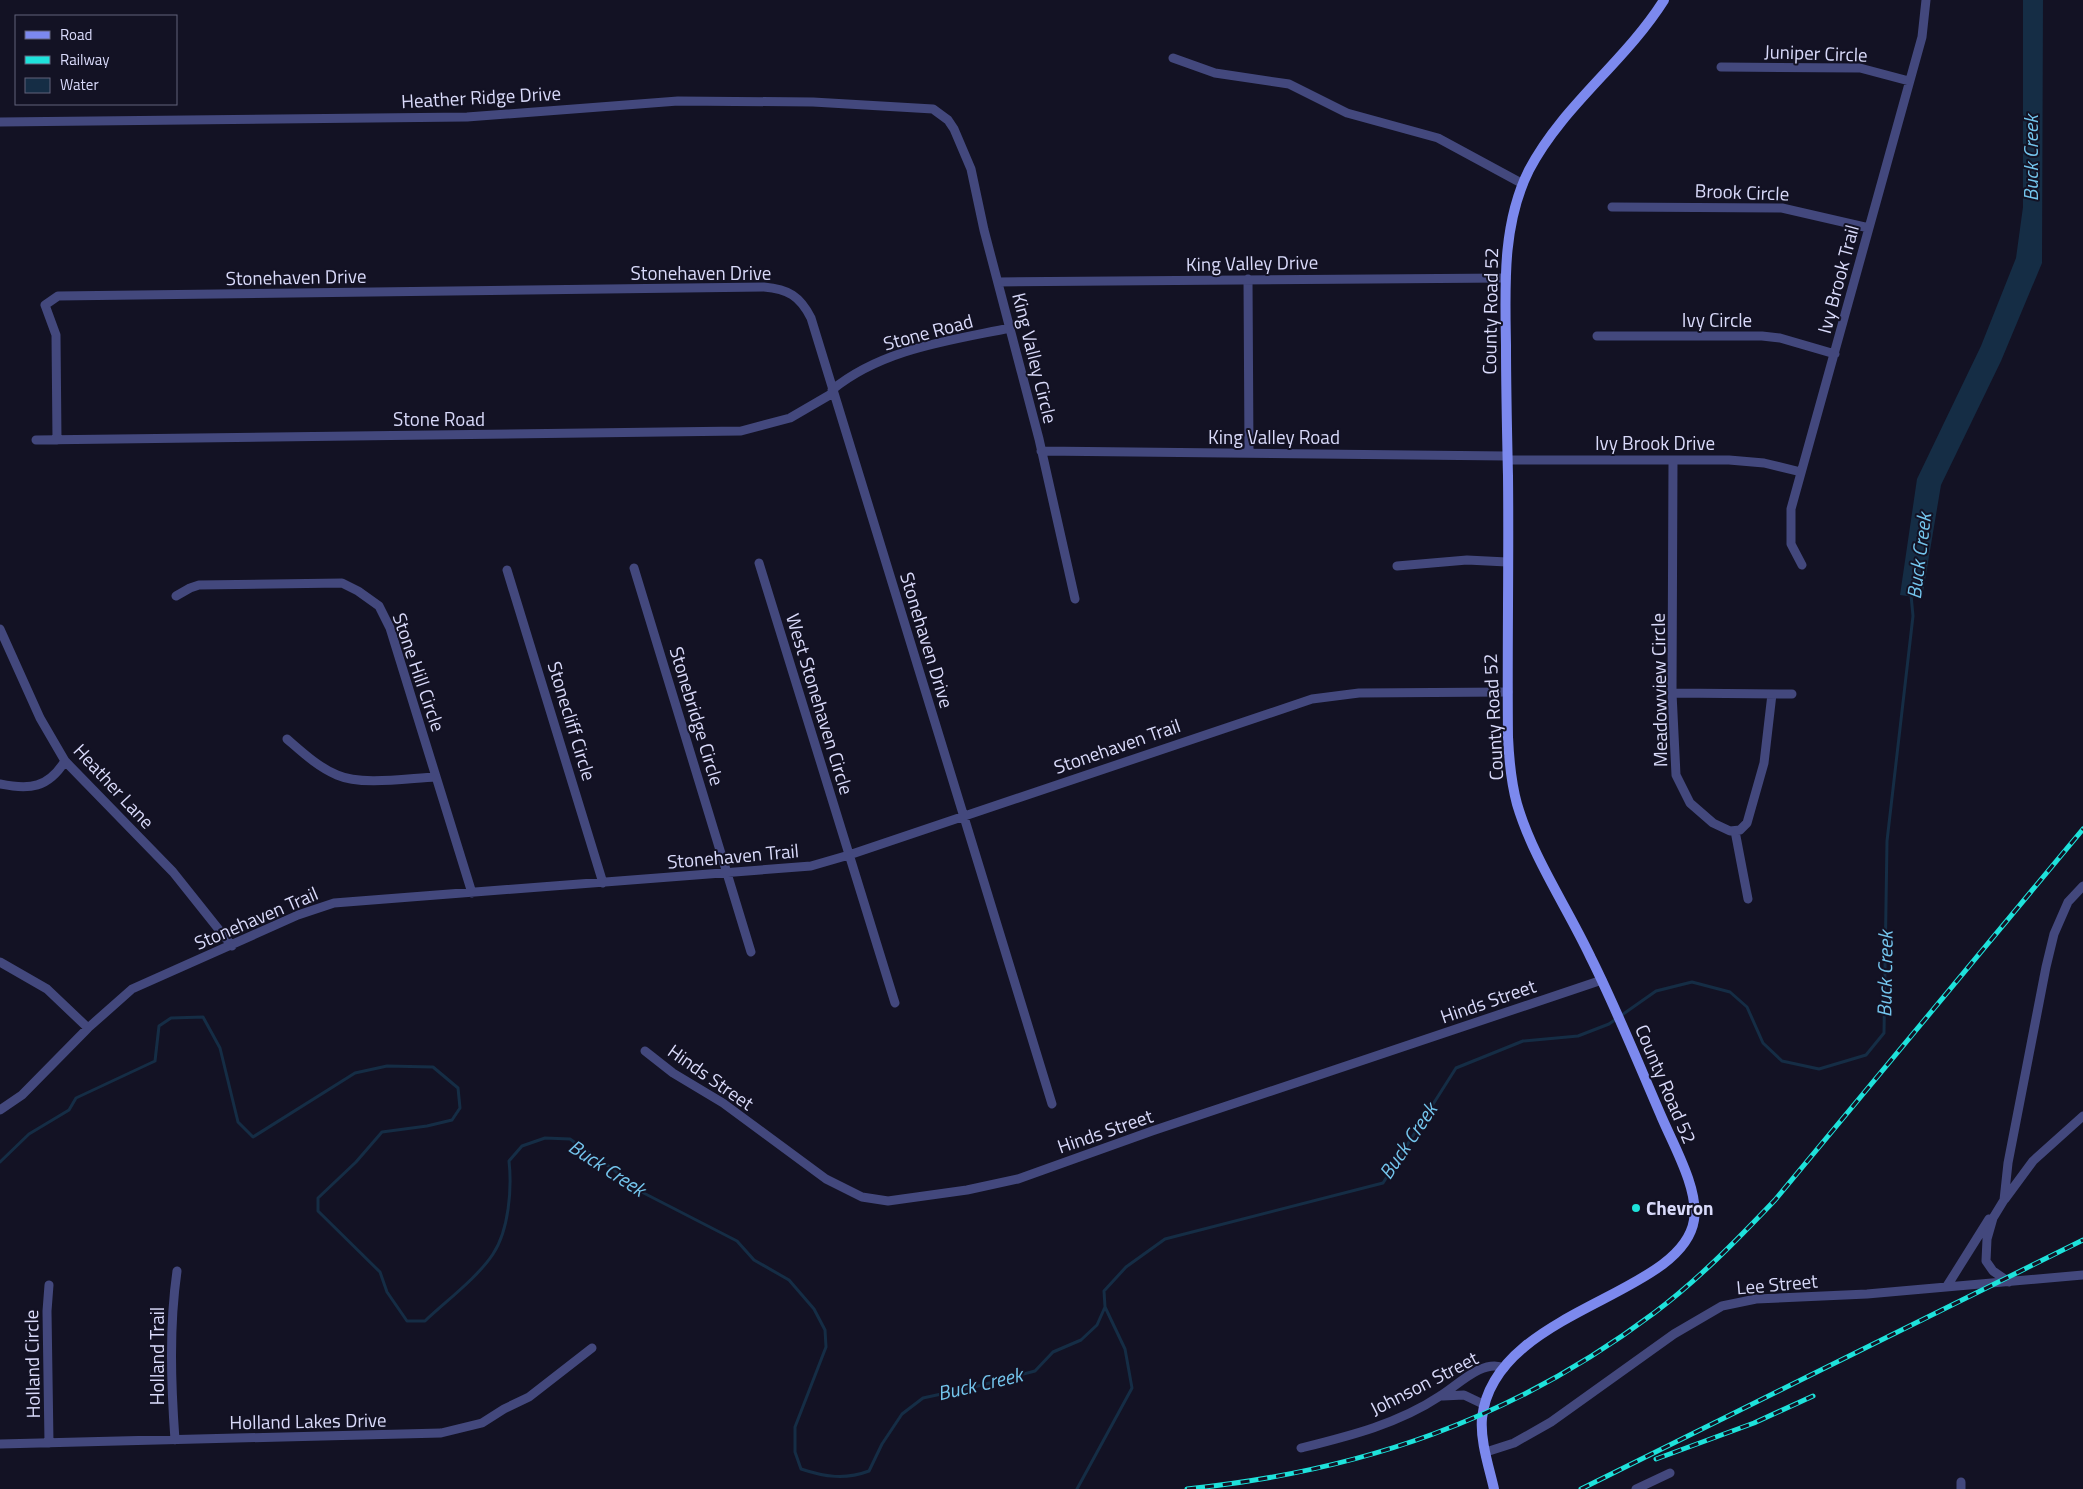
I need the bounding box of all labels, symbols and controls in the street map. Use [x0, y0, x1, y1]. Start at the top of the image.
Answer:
legend [15, 15, 178, 105]
text: Road [60, 23, 92, 46]
street label: Juniper Circle [1764, 36, 1868, 69]
text: Railway [60, 48, 110, 71]
text: Water [60, 73, 99, 96]
street label: Heather Ridge Drive [400, 78, 562, 115]
water label: Buck Creek [2015, 113, 2046, 201]
street label: Brook Circle [1694, 175, 1790, 208]
street label: Ivy Brook Trail [1809, 221, 1866, 337]
street label: King Valley Drive [1186, 247, 1318, 278]
street label: County Road 52 [1474, 247, 1505, 375]
street label: Stonehaven Drive [631, 258, 771, 287]
street label: Stonehaven Drive [225, 261, 367, 292]
street label: King Valley Circle [1005, 289, 1066, 426]
street label: Ivy Circle [1682, 305, 1752, 334]
street label: Stone Road [880, 306, 976, 357]
street label: Stone Road [393, 404, 485, 433]
street label: King Valley Road [1208, 422, 1340, 451]
street label: Ivy Brook Drive [1595, 428, 1715, 457]
water label: Buck Creek [1898, 509, 1939, 601]
street label: Stonehaven Drive [893, 568, 962, 711]
street label: Stone Hill Circle [386, 609, 453, 735]
street label: West Stonehaven Circle [779, 610, 862, 798]
street label: Meadowview Circle [1643, 613, 1674, 767]
street label: Stonebridge Circle [663, 643, 732, 789]
street label: County Road 52 [1475, 653, 1510, 781]
street label: Stonecliff Circle [541, 658, 604, 784]
street label: Stonehaven Trail [1050, 710, 1184, 781]
street label: Heather Lane [67, 736, 162, 835]
street label: Stonehaven Trail [666, 835, 800, 876]
street label: Stonehaven Trail [189, 878, 322, 957]
water label: Buck Creek [1868, 928, 1901, 1017]
street label: Hinds Street [1436, 971, 1540, 1030]
street label: County Road 52 [1628, 1020, 1705, 1148]
street label: Hinds Street [662, 1036, 761, 1117]
water label: Buck Creek [1371, 1094, 1446, 1185]
street label: Hinds Street [1053, 1101, 1157, 1160]
water label: Buck Creek [563, 1131, 654, 1205]
place label: Chevron [1646, 1193, 1714, 1222]
marker: Chevron [1630, 1202, 1642, 1214]
street label: Lee Street [1735, 1265, 1819, 1301]
street label: Holland Trail [142, 1307, 171, 1405]
street label: Holland Circle [16, 1309, 47, 1419]
street label: Johnson Street [1365, 1343, 1483, 1422]
water label: Buck Creek [934, 1358, 1028, 1408]
street label: Holland Lakes Drive [229, 1405, 387, 1436]

